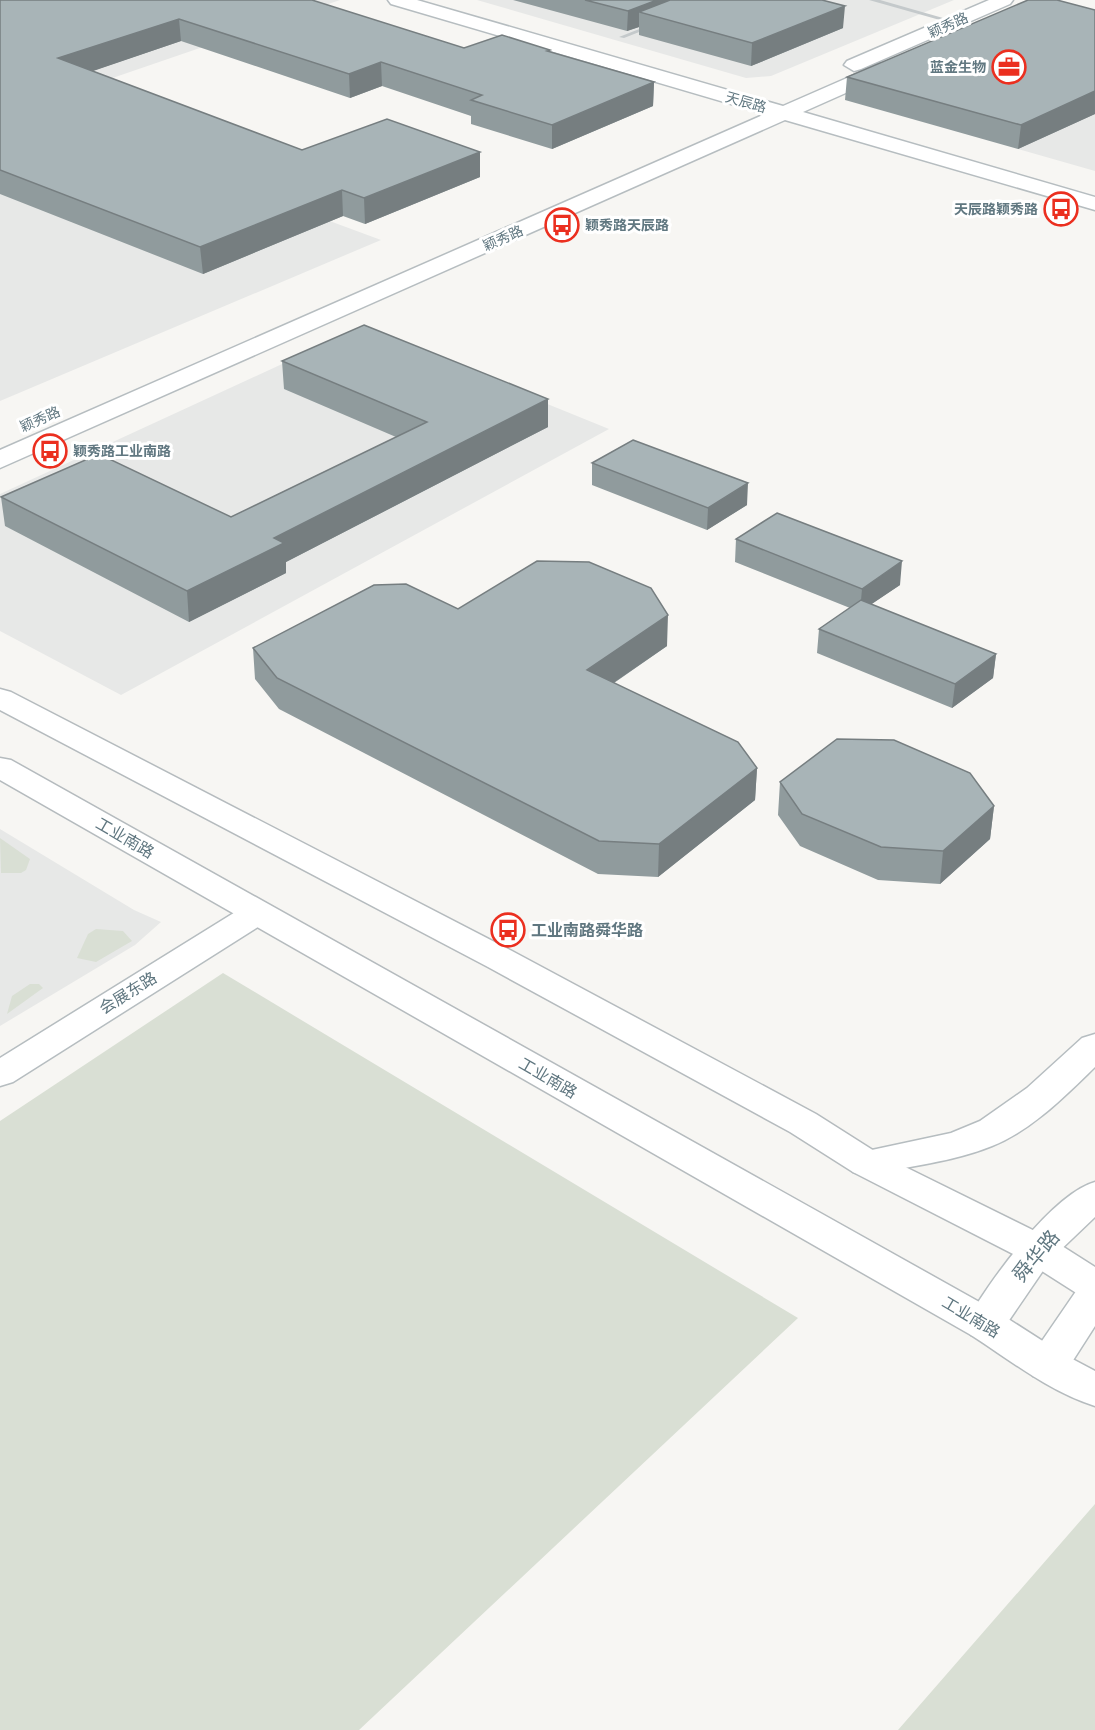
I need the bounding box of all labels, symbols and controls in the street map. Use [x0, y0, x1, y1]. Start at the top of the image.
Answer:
street label: 颖秀路 [926, 9, 970, 41]
office icon: 蓝金生物 [991, 49, 1027, 85]
place label: 蓝金生物 [930, 59, 986, 75]
street label: 天辰路 [724, 89, 768, 115]
bus stop icon: 天辰路颖秀路 [1043, 191, 1079, 227]
place label: 天辰路颖秀路 [954, 201, 1038, 217]
bus stop icon: 颖秀路天辰路 [544, 207, 580, 243]
place label: 颖秀路天辰路 [585, 217, 669, 233]
street label: 颖秀路 [481, 222, 525, 254]
street label: 颖秀路 [18, 403, 62, 435]
bus stop icon: 颖秀路工业南路 [32, 433, 68, 469]
place label: 颖秀路工业南路 [73, 443, 171, 459]
street label: 工业南路 [93, 814, 157, 862]
bus stop icon: 工业南路舜华路 [490, 912, 526, 948]
place label: 工业南路舜华路 [531, 921, 643, 940]
street label: 会展东路 [96, 968, 160, 1018]
street label: 工业南路 [516, 1054, 580, 1102]
street label: 舜华路 [1008, 1225, 1064, 1287]
street label: 工业南路 [939, 1292, 1003, 1342]

